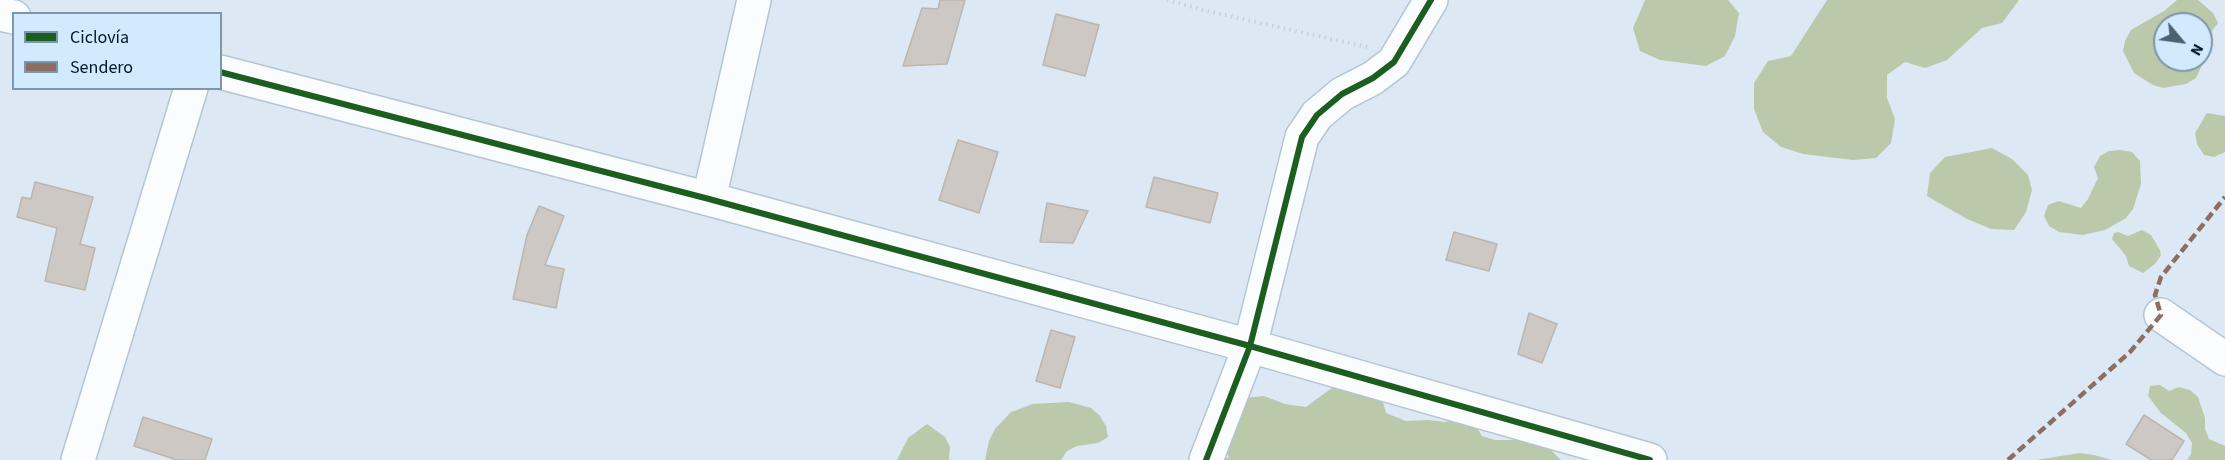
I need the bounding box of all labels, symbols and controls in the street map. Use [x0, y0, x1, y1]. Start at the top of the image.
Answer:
legend [12, 12, 222, 90]
north arrow [2153, 12, 2213, 72]
text: Ciclovía [70, 25, 129, 50]
text: N [2185, 40, 2209, 60]
text: Sendero [70, 55, 133, 80]

